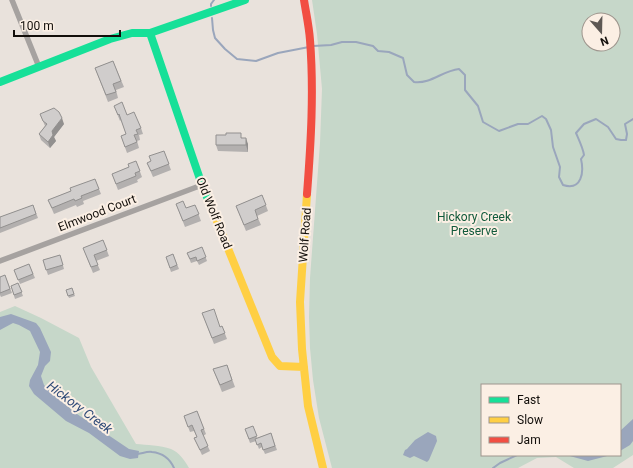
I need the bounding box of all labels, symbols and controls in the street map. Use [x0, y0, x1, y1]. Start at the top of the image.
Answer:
scale bar [14, 12, 120, 38]
north arrow [581, 12, 621, 52]
text: 100 m [20, 19, 54, 33]
text: N [598, 33, 610, 48]
street label: Old Wolf Road [193, 175, 235, 251]
street label: Elmwood Court [56, 192, 138, 234]
street label: Wolf Road [296, 207, 314, 263]
park label: Hickory Creek Preserve [437, 210, 512, 238]
water label: Hickory Creek [44, 378, 116, 437]
legend [481, 384, 621, 456]
text: Fast [517, 393, 540, 407]
text: Slow [517, 413, 543, 427]
text: Jam [517, 433, 541, 447]

